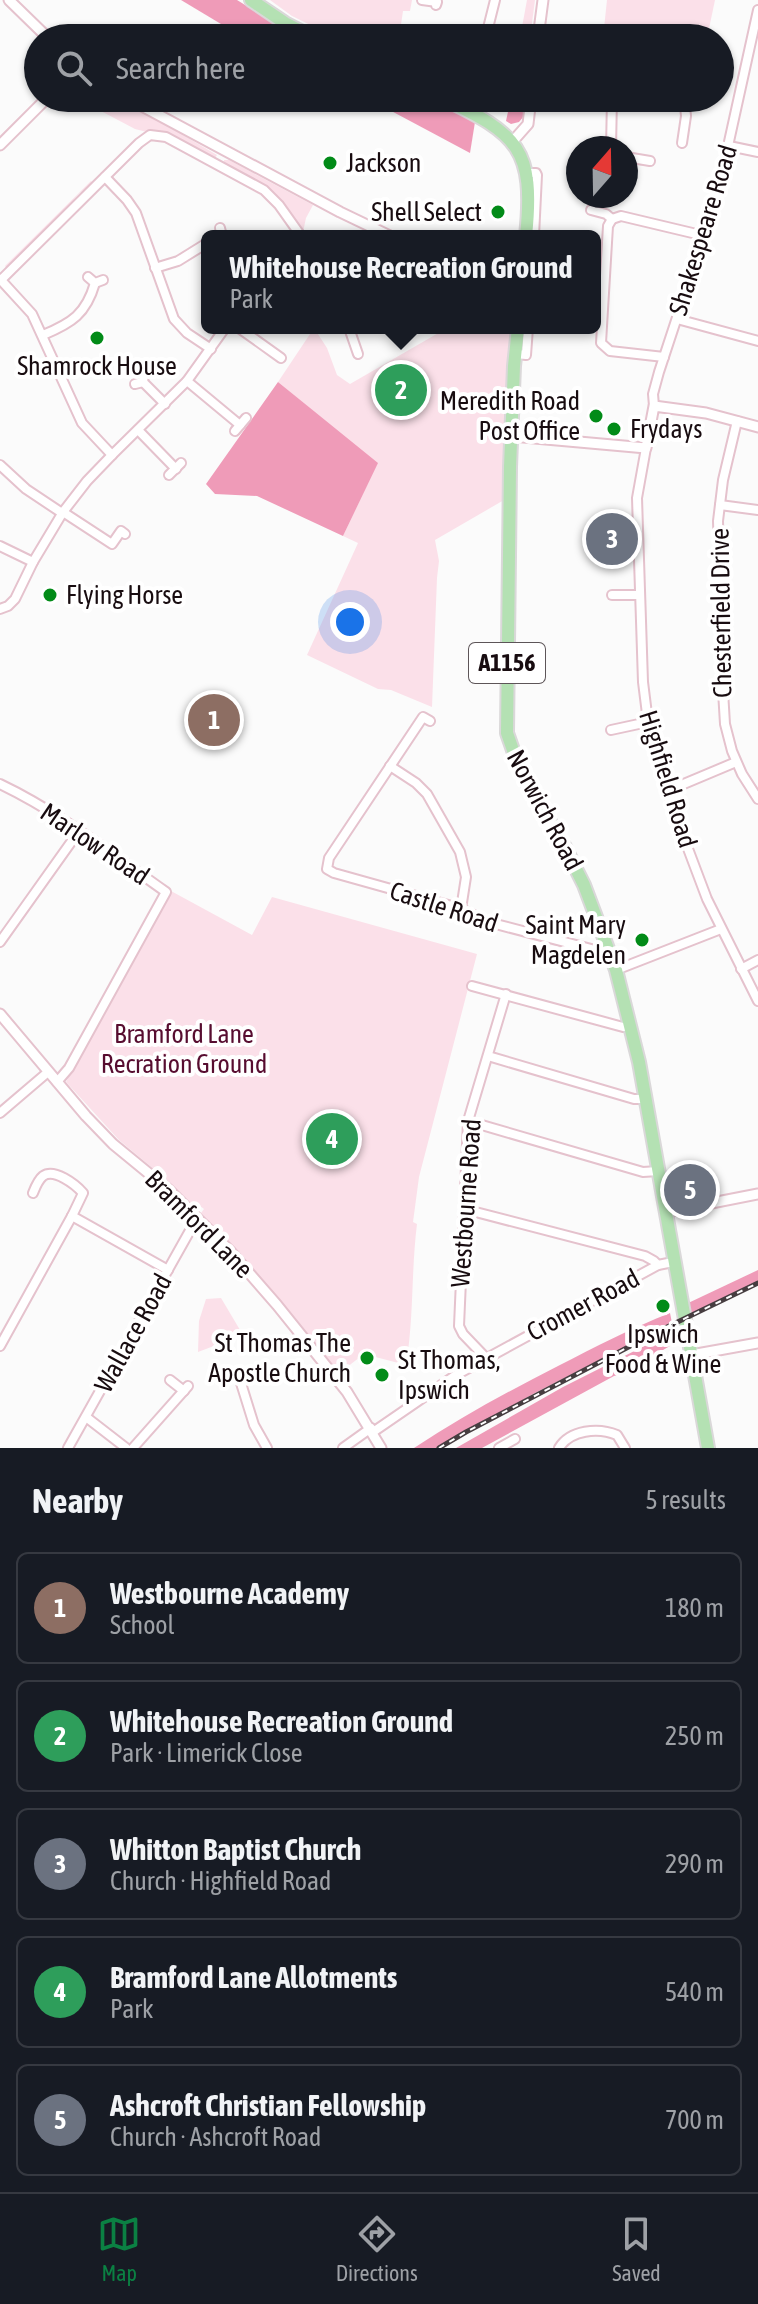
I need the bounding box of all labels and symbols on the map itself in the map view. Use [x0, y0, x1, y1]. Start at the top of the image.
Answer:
north arrow [566, 136, 638, 208]
street label: Shakespeare Road [663, 141, 743, 319]
place label: Jackson [346, 148, 421, 178]
marker: Jackson [321, 154, 339, 172]
place label: Shell Select [371, 197, 482, 227]
marker: Shell Select [489, 203, 507, 221]
marker: Shamrock House [88, 329, 106, 347]
place label: Shamrock House [17, 351, 177, 381]
pin: 2 [375, 360, 427, 420]
place label: Meredith Road Post Office [440, 386, 580, 446]
marker: Meredith Road Post Office [587, 407, 605, 425]
place label: Frydays [630, 414, 702, 444]
marker: Frydays [605, 420, 623, 438]
pin: 3 [586, 509, 638, 569]
street label: Chesterfield Drive [705, 528, 737, 698]
place label: Flying Horse [66, 580, 183, 610]
marker: Flying Horse [41, 586, 59, 604]
your location [330, 602, 370, 642]
road number: A1156 [469, 643, 545, 683]
pin: 1 [188, 690, 240, 750]
street label: Highfield Road [633, 707, 703, 851]
street label: Norwich Road [501, 745, 589, 875]
street label: Marlow Road [35, 797, 155, 891]
street label: Castle Road [386, 875, 502, 939]
place label: Saint Mary Magdelen [525, 910, 626, 970]
marker: Saint Mary Magdelen [633, 931, 651, 949]
park label: Bramford Lane Recration Ground [101, 1019, 267, 1079]
pin: 4 [306, 1109, 358, 1169]
street label: Westbourne Road [445, 1118, 487, 1288]
pin: 5 [664, 1160, 716, 1220]
street label: Bramford Lane [139, 1164, 259, 1284]
street label: Cromer Road [522, 1263, 644, 1347]
street label: Wallace Road [88, 1269, 178, 1397]
marker: Ipswich Food & Wine [654, 1297, 672, 1315]
place label: Ipswich Food & Wine [605, 1319, 721, 1379]
place label: St Thomas The Apostle Church [208, 1328, 351, 1388]
place label: St Thomas, Ipswich [398, 1345, 500, 1405]
marker: St Thomas The Apostle Church [358, 1349, 376, 1367]
marker: St Thomas, Ipswich [373, 1366, 391, 1384]

